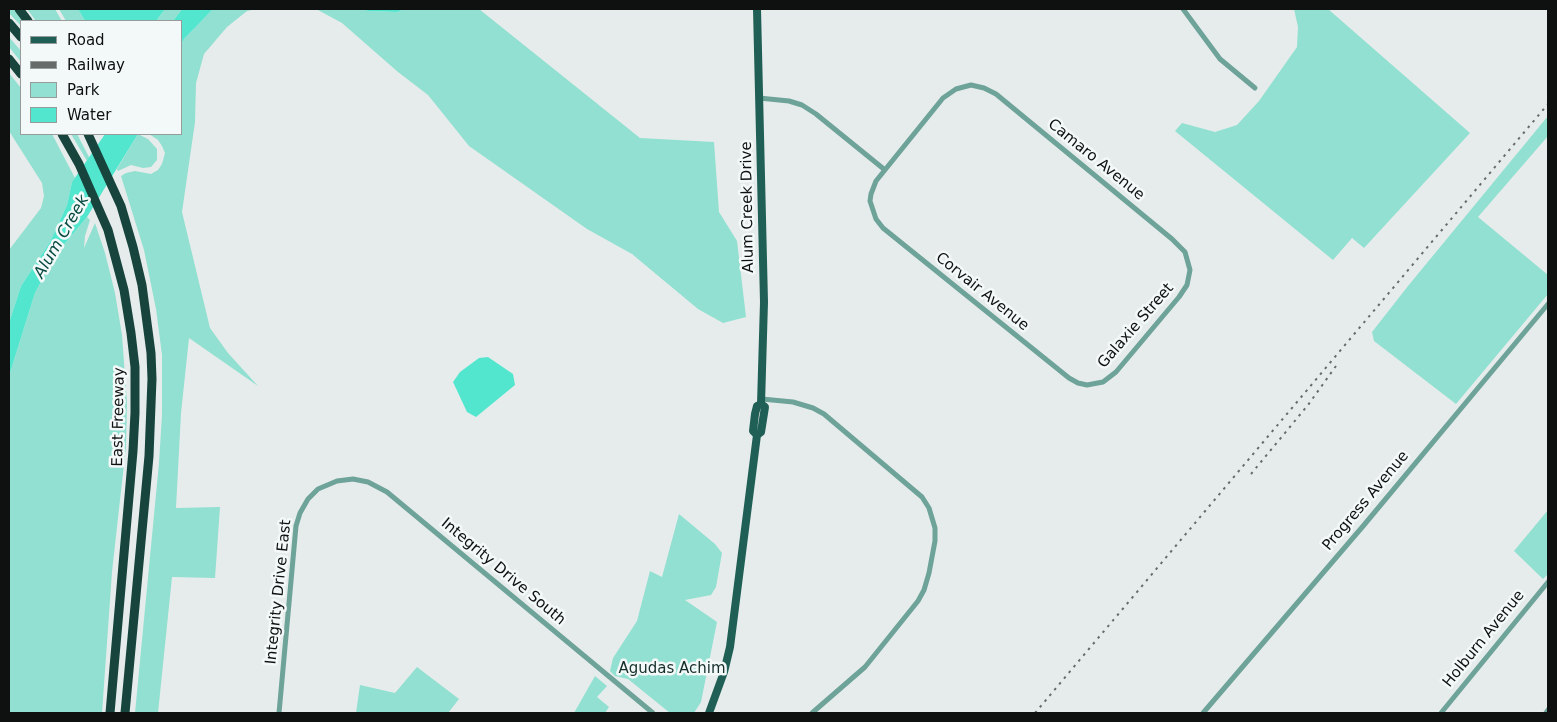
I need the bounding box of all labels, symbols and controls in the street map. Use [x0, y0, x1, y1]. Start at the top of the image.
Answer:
legend [20, 20, 182, 135]
text: Road [67, 31, 105, 49]
text: Railway [67, 56, 125, 74]
text: Park [67, 81, 99, 99]
text: Water [67, 106, 111, 124]
street label: Camaro Avenue [1044, 116, 1148, 204]
street label: Alum Creek Drive [738, 141, 758, 273]
water label: Alum Creek [30, 192, 94, 282]
street label: Corvair Avenue [932, 249, 1032, 335]
street label: Galaxie Street [1094, 280, 1178, 372]
street label: East Freeway [109, 367, 129, 467]
street label: Progress Avenue [1319, 448, 1413, 554]
street label: Integrity Drive South [437, 515, 569, 629]
street label: Integrity Drive East [262, 519, 296, 665]
street label: Holburn Avenue [1439, 587, 1529, 691]
park label: Agudas Achim [618, 660, 726, 678]

